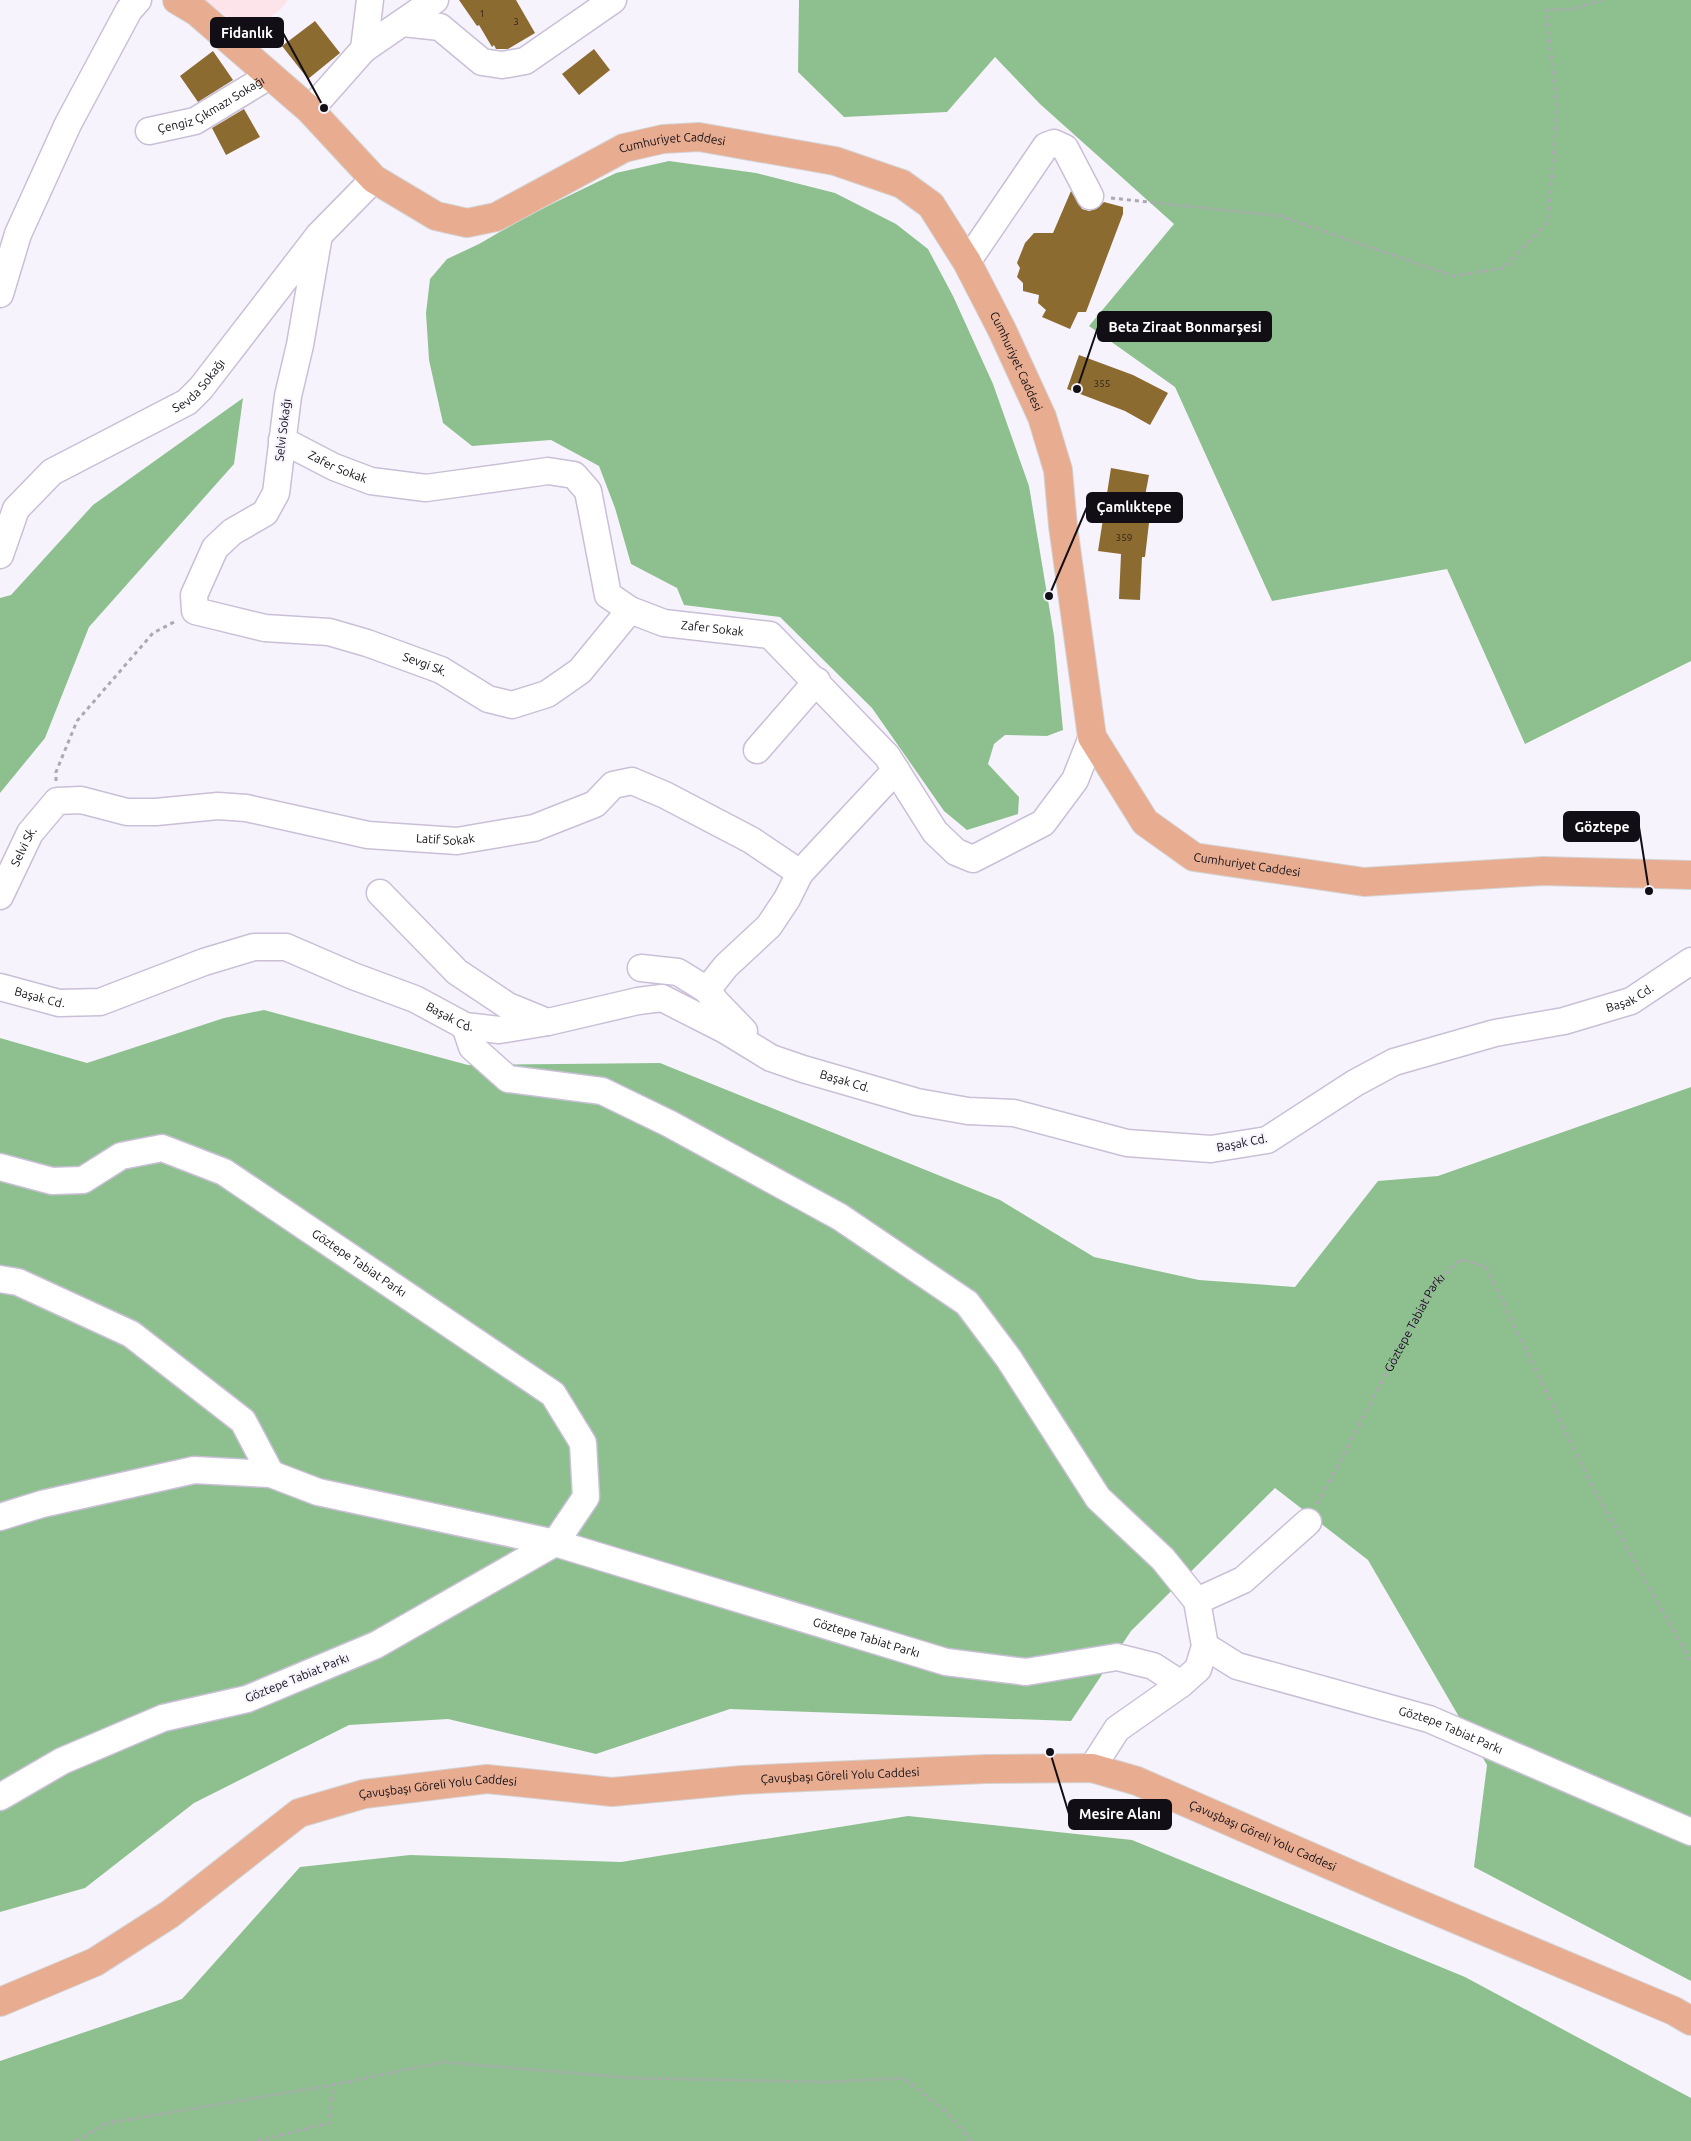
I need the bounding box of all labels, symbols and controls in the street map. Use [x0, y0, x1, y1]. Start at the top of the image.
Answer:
house number: 1 [479, 8, 485, 19]
house number: 3 [513, 16, 519, 27]
callout: Fidanlık [211, 18, 283, 47]
text: Fidanlık [221, 25, 273, 41]
street label: Çengiz Çıkmazı Sokağı [156, 73, 267, 135]
street label: Cumhuriyet Caddesi [616, 130, 727, 156]
street label: Cumhuriyet Caddesi [988, 309, 1045, 413]
callout: Beta Ziraat Bonmarşesi [1098, 312, 1271, 341]
text: Beta Ziraat Bonmarşesi [1108, 319, 1262, 336]
street label: Sevda Sokağı [170, 356, 227, 414]
house number: 355 [1094, 378, 1110, 389]
street label: Selvi Sokağı [272, 398, 293, 462]
street label: Zafer Sokak [306, 448, 369, 485]
callout: Çamlıktepe [1087, 493, 1182, 522]
text: Çamlıktepe [1097, 499, 1171, 516]
house number: 359 [1116, 532, 1132, 543]
street label: Zafer Sokak [680, 618, 745, 638]
street label: Sevgi Sk. [401, 650, 450, 678]
callout: Göztepe [1564, 812, 1639, 841]
text: Göztepe [1574, 819, 1630, 835]
street label: Selvi Sk. [8, 823, 39, 868]
street label: Latif Sokak [416, 831, 475, 847]
street label: Cumhuriyet Caddesi [1193, 850, 1301, 879]
street label: Başak Cd. [1604, 981, 1656, 1014]
street label: Başak Cd. [13, 984, 65, 1009]
street label: Başak Cd. [424, 999, 474, 1033]
street label: Başak Cd. [818, 1067, 871, 1094]
street label: Başak Cd. [1215, 1131, 1268, 1154]
street label: Göztepe Tabiat Parkı [310, 1226, 409, 1299]
street label: Göztepe Tabiat Parkı [1382, 1271, 1447, 1374]
street label: Göztepe Tabiat Parkı [812, 1615, 921, 1660]
street label: Göztepe Tabiat Parkı [243, 1651, 351, 1704]
street label: Göztepe Tabiat Parkı [1397, 1704, 1505, 1756]
street label: Çavuşbaşı Göreli Yolu Caddesi [760, 1765, 920, 1785]
street label: Çavuşbaşı Göreli Yolu Caddesi [357, 1772, 518, 1801]
street label: Çavuşbaşı Göreli Yolu Caddesi [1187, 1798, 1338, 1873]
callout: Mesire Alanı [1069, 1800, 1171, 1829]
text: Mesire Alanı [1079, 1806, 1161, 1822]

